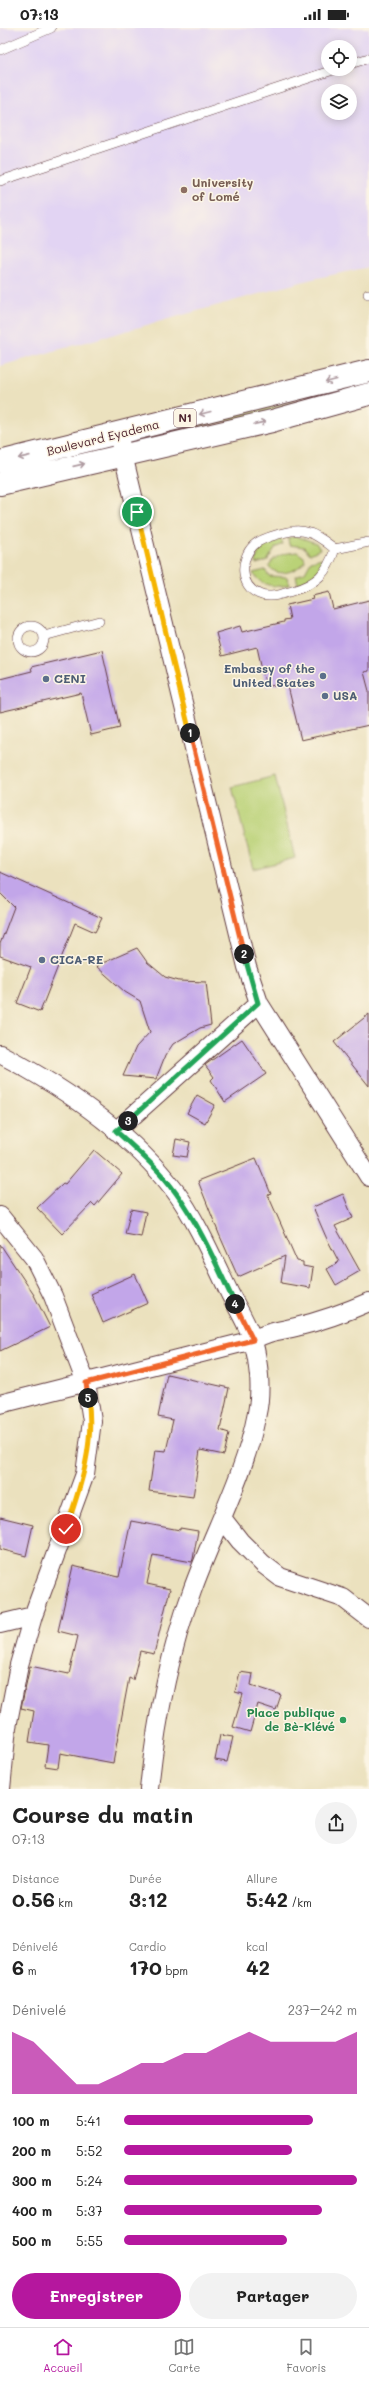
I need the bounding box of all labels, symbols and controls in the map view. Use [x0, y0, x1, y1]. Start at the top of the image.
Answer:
text: 07:13 [20, 4, 58, 24]
map controls [321, 40, 357, 120]
button: locate [321, 40, 357, 76]
button: layers [321, 84, 357, 120]
place label: University of Lomé [192, 174, 254, 204]
marker: University of Lomé [179, 185, 189, 195]
one-way arrow [325, 378, 338, 386]
road number: N1 [174, 409, 196, 427]
one-way arrow [199, 410, 212, 417]
street label: Boulevard Eyadema [45, 415, 161, 459]
one-way arrow [253, 419, 266, 427]
one-way arrow [18, 453, 31, 461]
one-way arrow [72, 461, 85, 469]
pin [120, 495, 154, 529]
icon: arrive [126, 501, 148, 523]
place label: Embassy of the United States [224, 660, 315, 690]
place label: CENI [54, 670, 86, 686]
marker: Embassy of the United States [318, 671, 328, 681]
marker: CENI [41, 674, 51, 684]
place label: USA [333, 687, 357, 703]
marker: USA [320, 691, 330, 701]
pin: 1 [180, 723, 200, 743]
text: 1 [188, 725, 192, 740]
pin: 2 [234, 944, 254, 964]
text: 2 [241, 946, 247, 961]
place label: CICA-RE [50, 951, 104, 967]
marker: CICA-RE [37, 955, 47, 965]
pin: 3 [118, 1111, 138, 1131]
text: 3 [125, 1113, 131, 1128]
pin: 4 [225, 1294, 245, 1314]
text: 4 [232, 1296, 238, 1311]
pin: 5 [78, 1388, 98, 1408]
text: 5 [85, 1390, 91, 1405]
pin [49, 1512, 83, 1546]
icon: check [55, 1518, 77, 1540]
place label: Place publique de Bè-Klévé [246, 1704, 335, 1734]
marker: Place publique de Bè-Klévé [338, 1715, 348, 1725]
text: Course du matin [12, 1800, 193, 1829]
button: share [315, 1802, 357, 1844]
text: 07:13 [12, 1830, 45, 1847]
text: Distance [12, 1871, 59, 1886]
text: Durée [129, 1871, 162, 1886]
text: Allure [246, 1871, 277, 1886]
text: 0.56 [12, 1886, 55, 1912]
text: 3:12 [129, 1886, 167, 1912]
text: 5:42 [246, 1886, 288, 1912]
text: km [55, 1895, 73, 1910]
text: /km [288, 1895, 312, 1910]
text: Dénivelé [12, 1939, 58, 1954]
text: Cardio [129, 1939, 166, 1954]
text: kcal [246, 1939, 268, 1954]
text: 6 [12, 1954, 24, 1980]
text: 170 [129, 1954, 162, 1980]
text: 42 [246, 1954, 270, 1980]
text: m [24, 1963, 36, 1978]
text: bpm [162, 1963, 188, 1978]
text: Dénivelé [12, 2001, 66, 2018]
text: 237–242 m [288, 2001, 357, 2018]
text: 100 m [12, 2112, 49, 2129]
text: 5:41 [76, 2112, 101, 2129]
text: 200 m [12, 2142, 51, 2159]
text: 5:52 [76, 2142, 102, 2159]
text: 300 m [12, 2172, 52, 2189]
text: 5:24 [76, 2172, 102, 2189]
text: 400 m [12, 2202, 52, 2219]
text: 5:37 [76, 2202, 102, 2219]
text: 500 m [12, 2232, 51, 2249]
text: 5:55 [76, 2232, 103, 2249]
button: Enregistrer [12, 2273, 181, 2319]
button: Partager [189, 2273, 357, 2319]
tab: Accueil [43, 2336, 83, 2375]
tab: Carte [169, 2336, 200, 2375]
tab: Favoris [286, 2336, 326, 2375]

